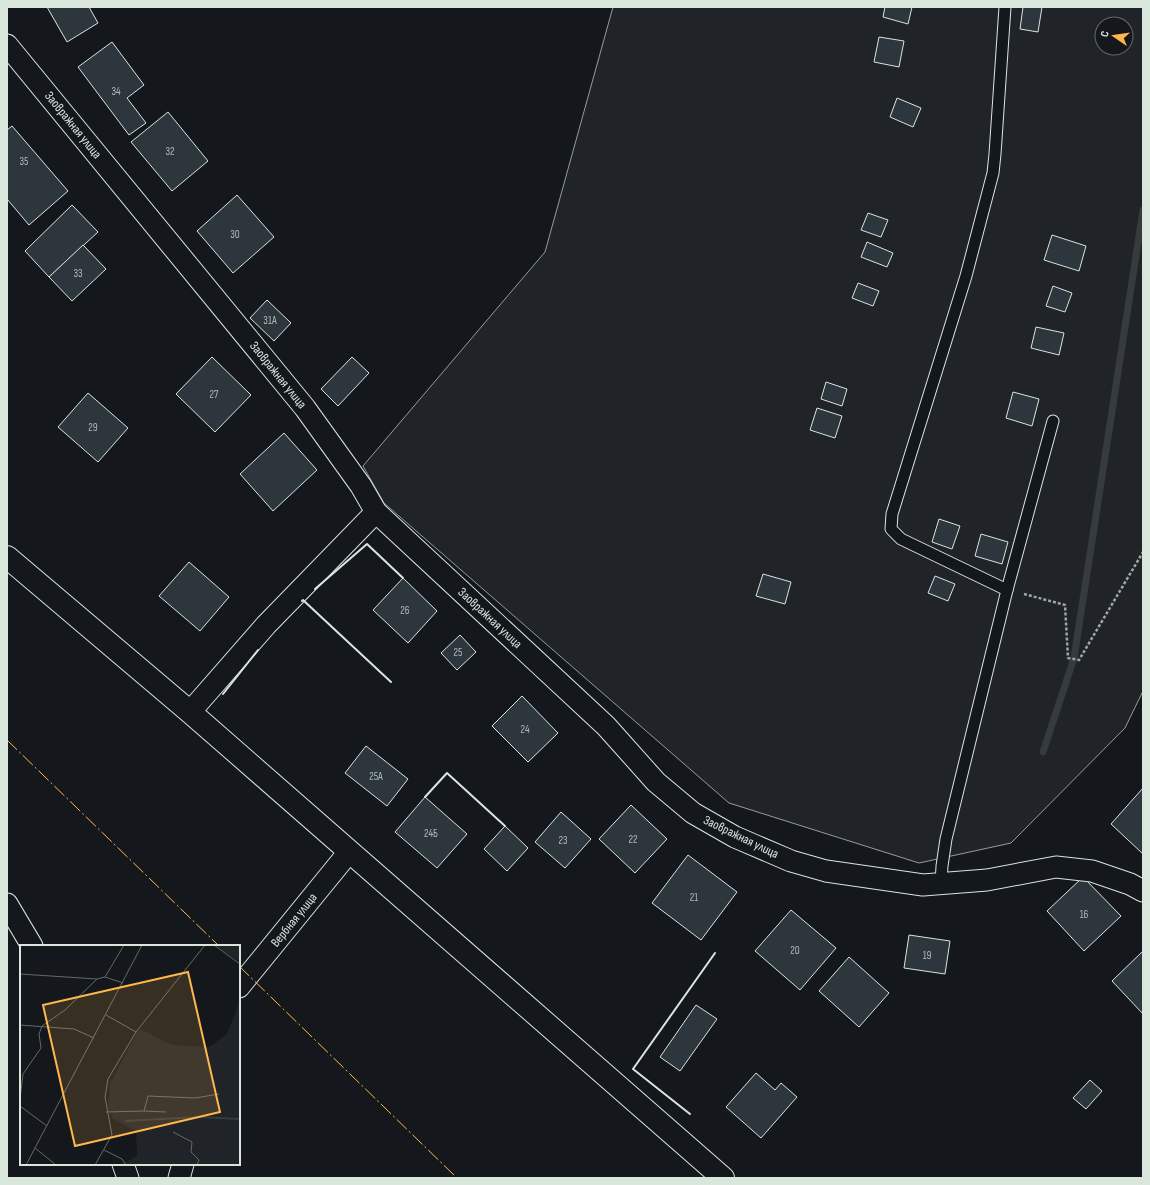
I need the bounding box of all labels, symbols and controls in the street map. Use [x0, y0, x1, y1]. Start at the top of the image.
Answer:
north arrow [1094, 16, 1134, 56]
text: С [1098, 29, 1112, 38]
house number: 34 [111, 85, 121, 98]
street label: Заовражная улица [41, 88, 105, 162]
house number: 32 [165, 145, 175, 158]
house number: 35 [19, 155, 29, 168]
house number: 30 [230, 228, 240, 241]
house number: 33 [73, 267, 83, 280]
house number: 31А [263, 314, 277, 327]
street label: Заовражная улица [246, 338, 310, 412]
house number: 27 [210, 388, 219, 401]
house number: 29 [88, 421, 98, 434]
street label: Заовражная улица [455, 584, 525, 652]
house number: 26 [400, 604, 410, 617]
house number: 25 [454, 646, 462, 659]
house number: 24 [520, 723, 530, 736]
house number: 25А [369, 770, 383, 783]
street label: Заовражная улица [701, 812, 781, 862]
house number: 24Б [424, 827, 438, 840]
house number: 22 [628, 833, 638, 846]
house number: 23 [558, 834, 568, 847]
street label: Вербная улица [267, 890, 321, 950]
house number: 21 [690, 891, 698, 904]
house number: 16 [1080, 908, 1089, 921]
house number: 20 [790, 944, 800, 957]
inset map [20, 945, 240, 1165]
house number: 19 [923, 949, 931, 962]

